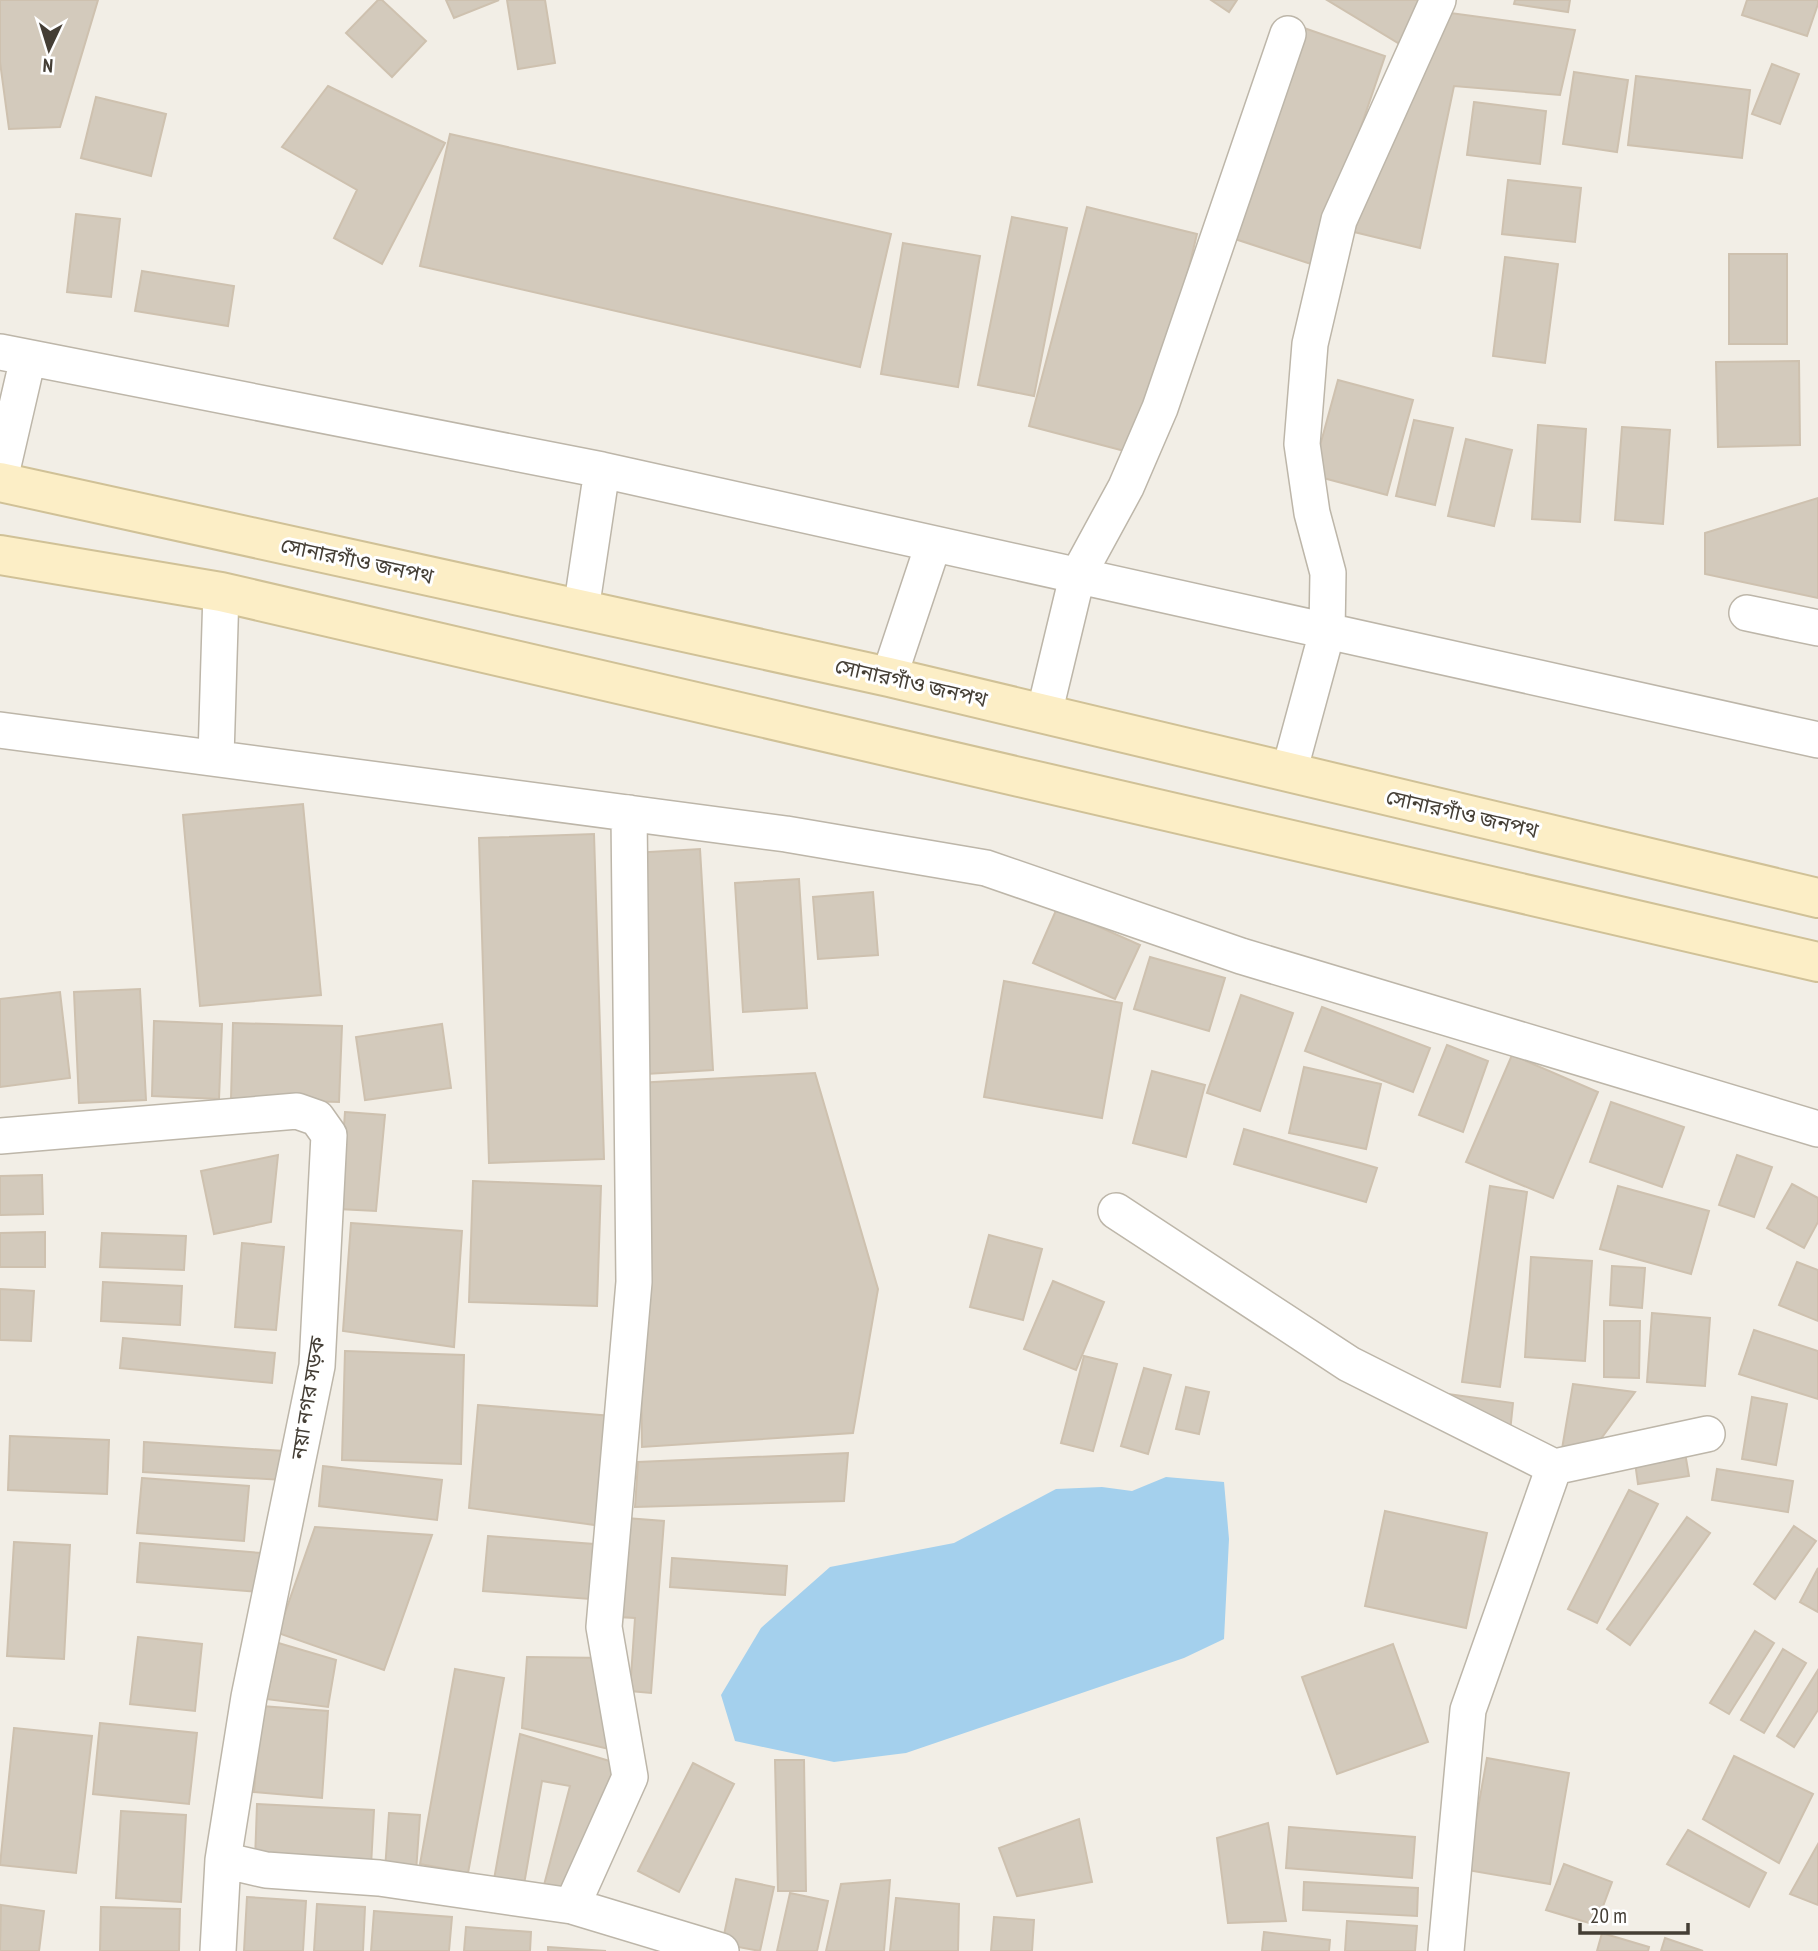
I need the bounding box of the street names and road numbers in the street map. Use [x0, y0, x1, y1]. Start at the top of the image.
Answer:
street label: সোনারগাঁও জনপথ [278, 531, 436, 590]
street label: সোনারগাঁও জনপথ [832, 652, 990, 713]
street label: সোনারগাঁও জনপথ [1383, 783, 1541, 844]
street label: নয়া নগর সড়ক [284, 1334, 331, 1462]

